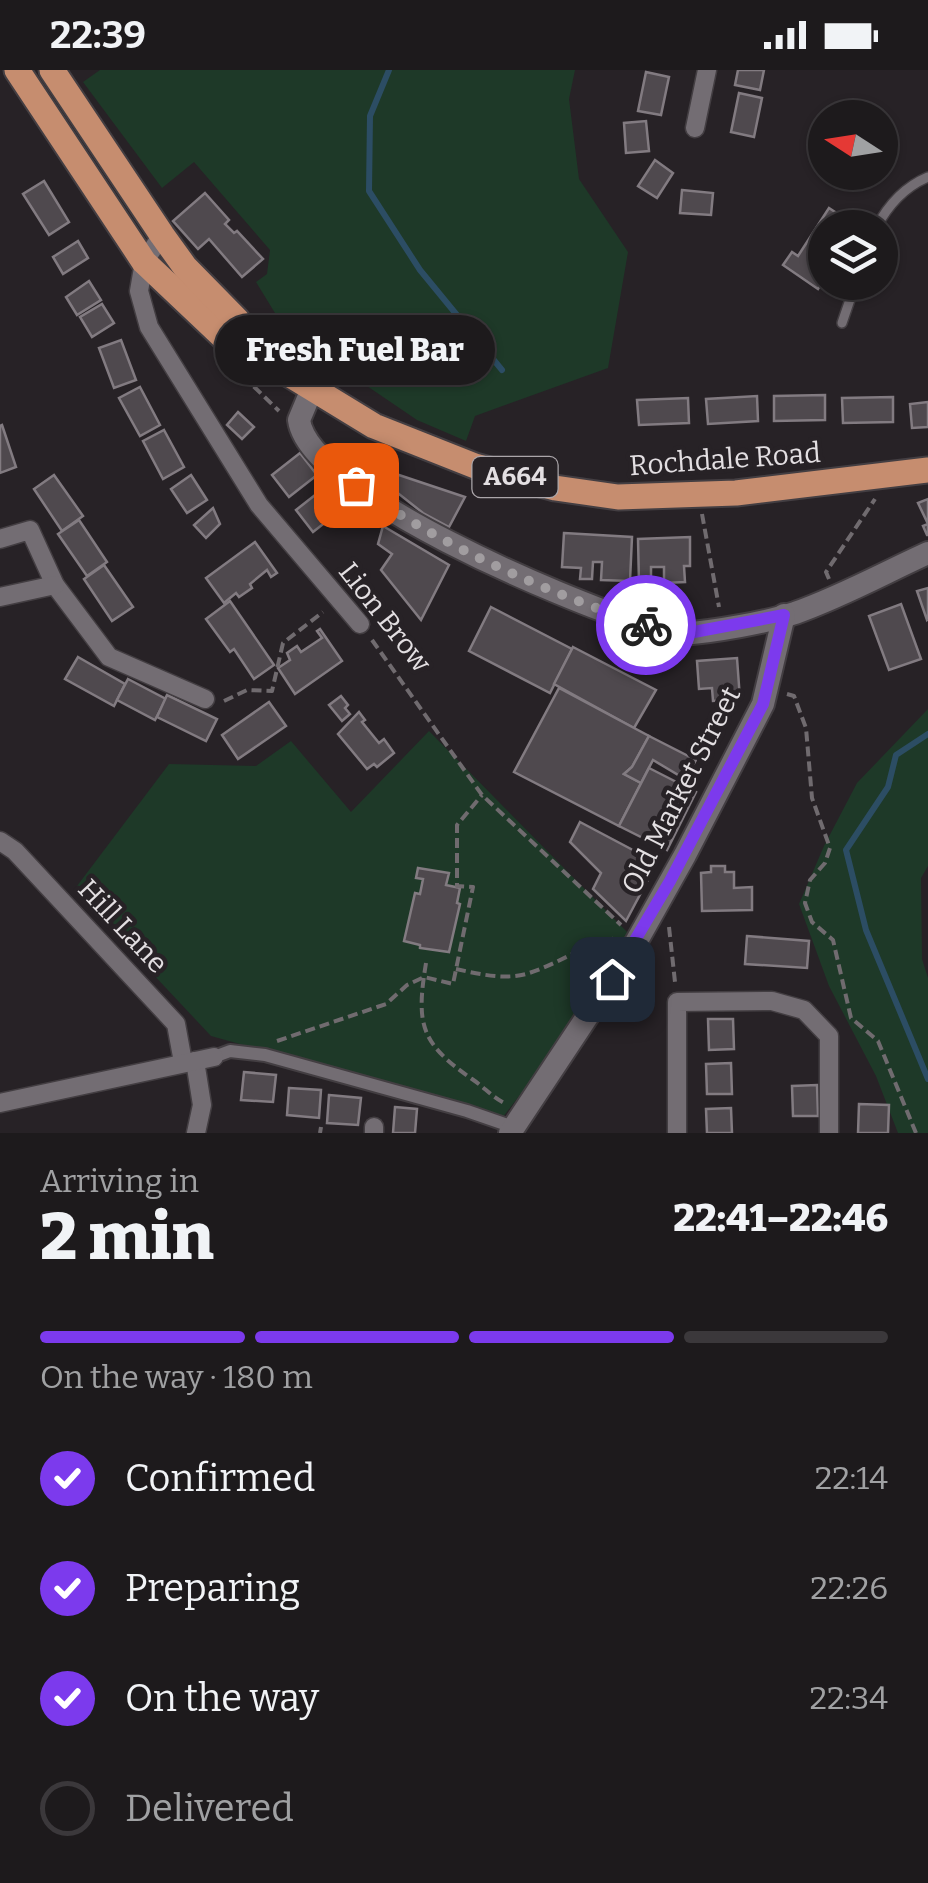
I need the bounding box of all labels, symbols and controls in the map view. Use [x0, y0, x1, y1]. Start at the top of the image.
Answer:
text: 22:39 [50, 12, 146, 58]
north arrow [808, 100, 898, 190]
map controls [808, 100, 898, 300]
button: layers [808, 210, 898, 300]
callout: Fresh Fuel Bar [216, 315, 496, 385]
text: Fresh Fuel Bar [246, 331, 464, 369]
street label: Rochdale Road [628, 436, 822, 482]
pin [314, 443, 399, 528]
road number: A664 [472, 457, 558, 497]
icon: bag [329, 458, 384, 513]
street label: Lion Brow [332, 556, 438, 679]
courier [596, 575, 696, 675]
icon: bike [619, 598, 674, 653]
street label: Old Market Street [615, 681, 747, 899]
street label: Hill Lane [71, 872, 175, 980]
pin [570, 937, 655, 1022]
icon: home [585, 952, 640, 1007]
text: Arriving in [40, 1162, 199, 1200]
text: 22:41–22:46 [673, 1195, 888, 1241]
text: 2 min [40, 1198, 214, 1276]
text: On the way · 180 m [40, 1358, 313, 1396]
icon: check [40, 1451, 95, 1506]
text: Confirmed [125, 1455, 315, 1501]
text: 22:14 [815, 1459, 888, 1497]
icon: check [40, 1561, 95, 1616]
text: Preparing [125, 1565, 300, 1611]
text: 22:26 [810, 1569, 888, 1607]
icon: check [40, 1671, 95, 1726]
text: On the way [125, 1675, 319, 1721]
text: 22:34 [810, 1679, 888, 1717]
text: Delivered [125, 1785, 294, 1831]

